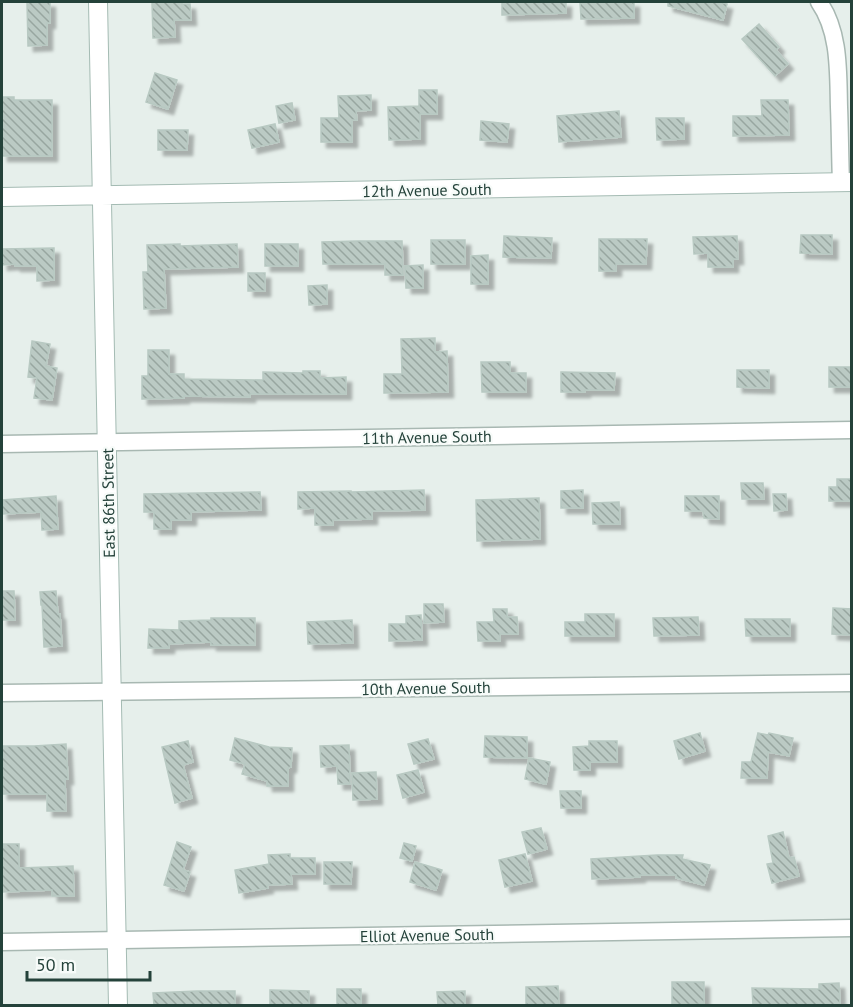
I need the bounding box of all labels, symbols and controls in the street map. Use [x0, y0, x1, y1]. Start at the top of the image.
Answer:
street label: 12th Avenue South [362, 179, 492, 201]
street label: 11th Avenue South [362, 426, 492, 448]
street label: East 86th Street [97, 447, 119, 558]
street label: 10th Avenue South [361, 677, 491, 699]
street label: Elliot Avenue South [360, 924, 494, 946]
scale bar [27, 944, 150, 982]
text: 50 m [36, 953, 75, 976]

